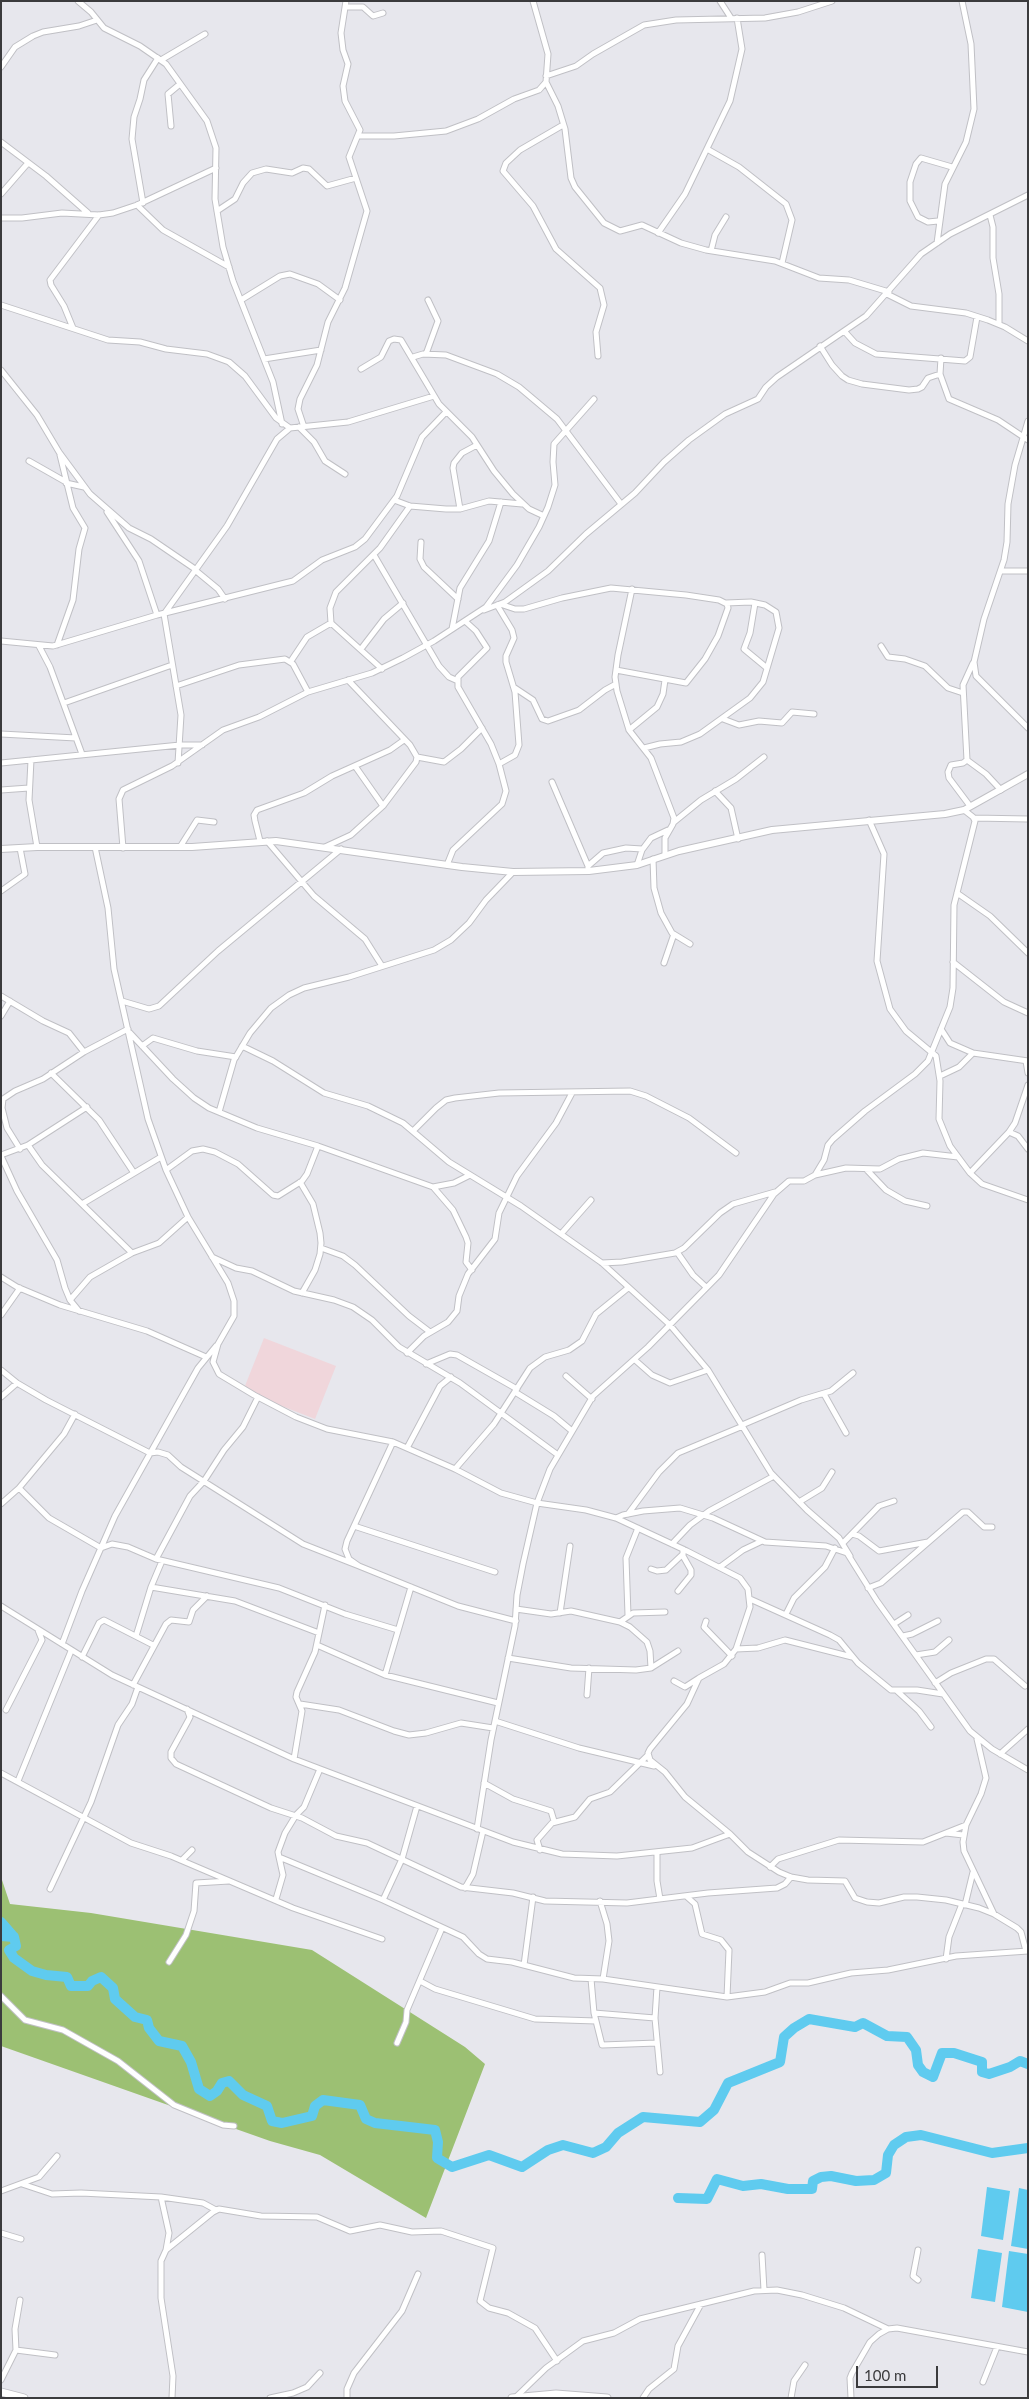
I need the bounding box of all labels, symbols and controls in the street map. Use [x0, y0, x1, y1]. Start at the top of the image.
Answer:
scale bar [859, 2356, 942, 2388]
text: 100 m [864, 2366, 906, 2384]

